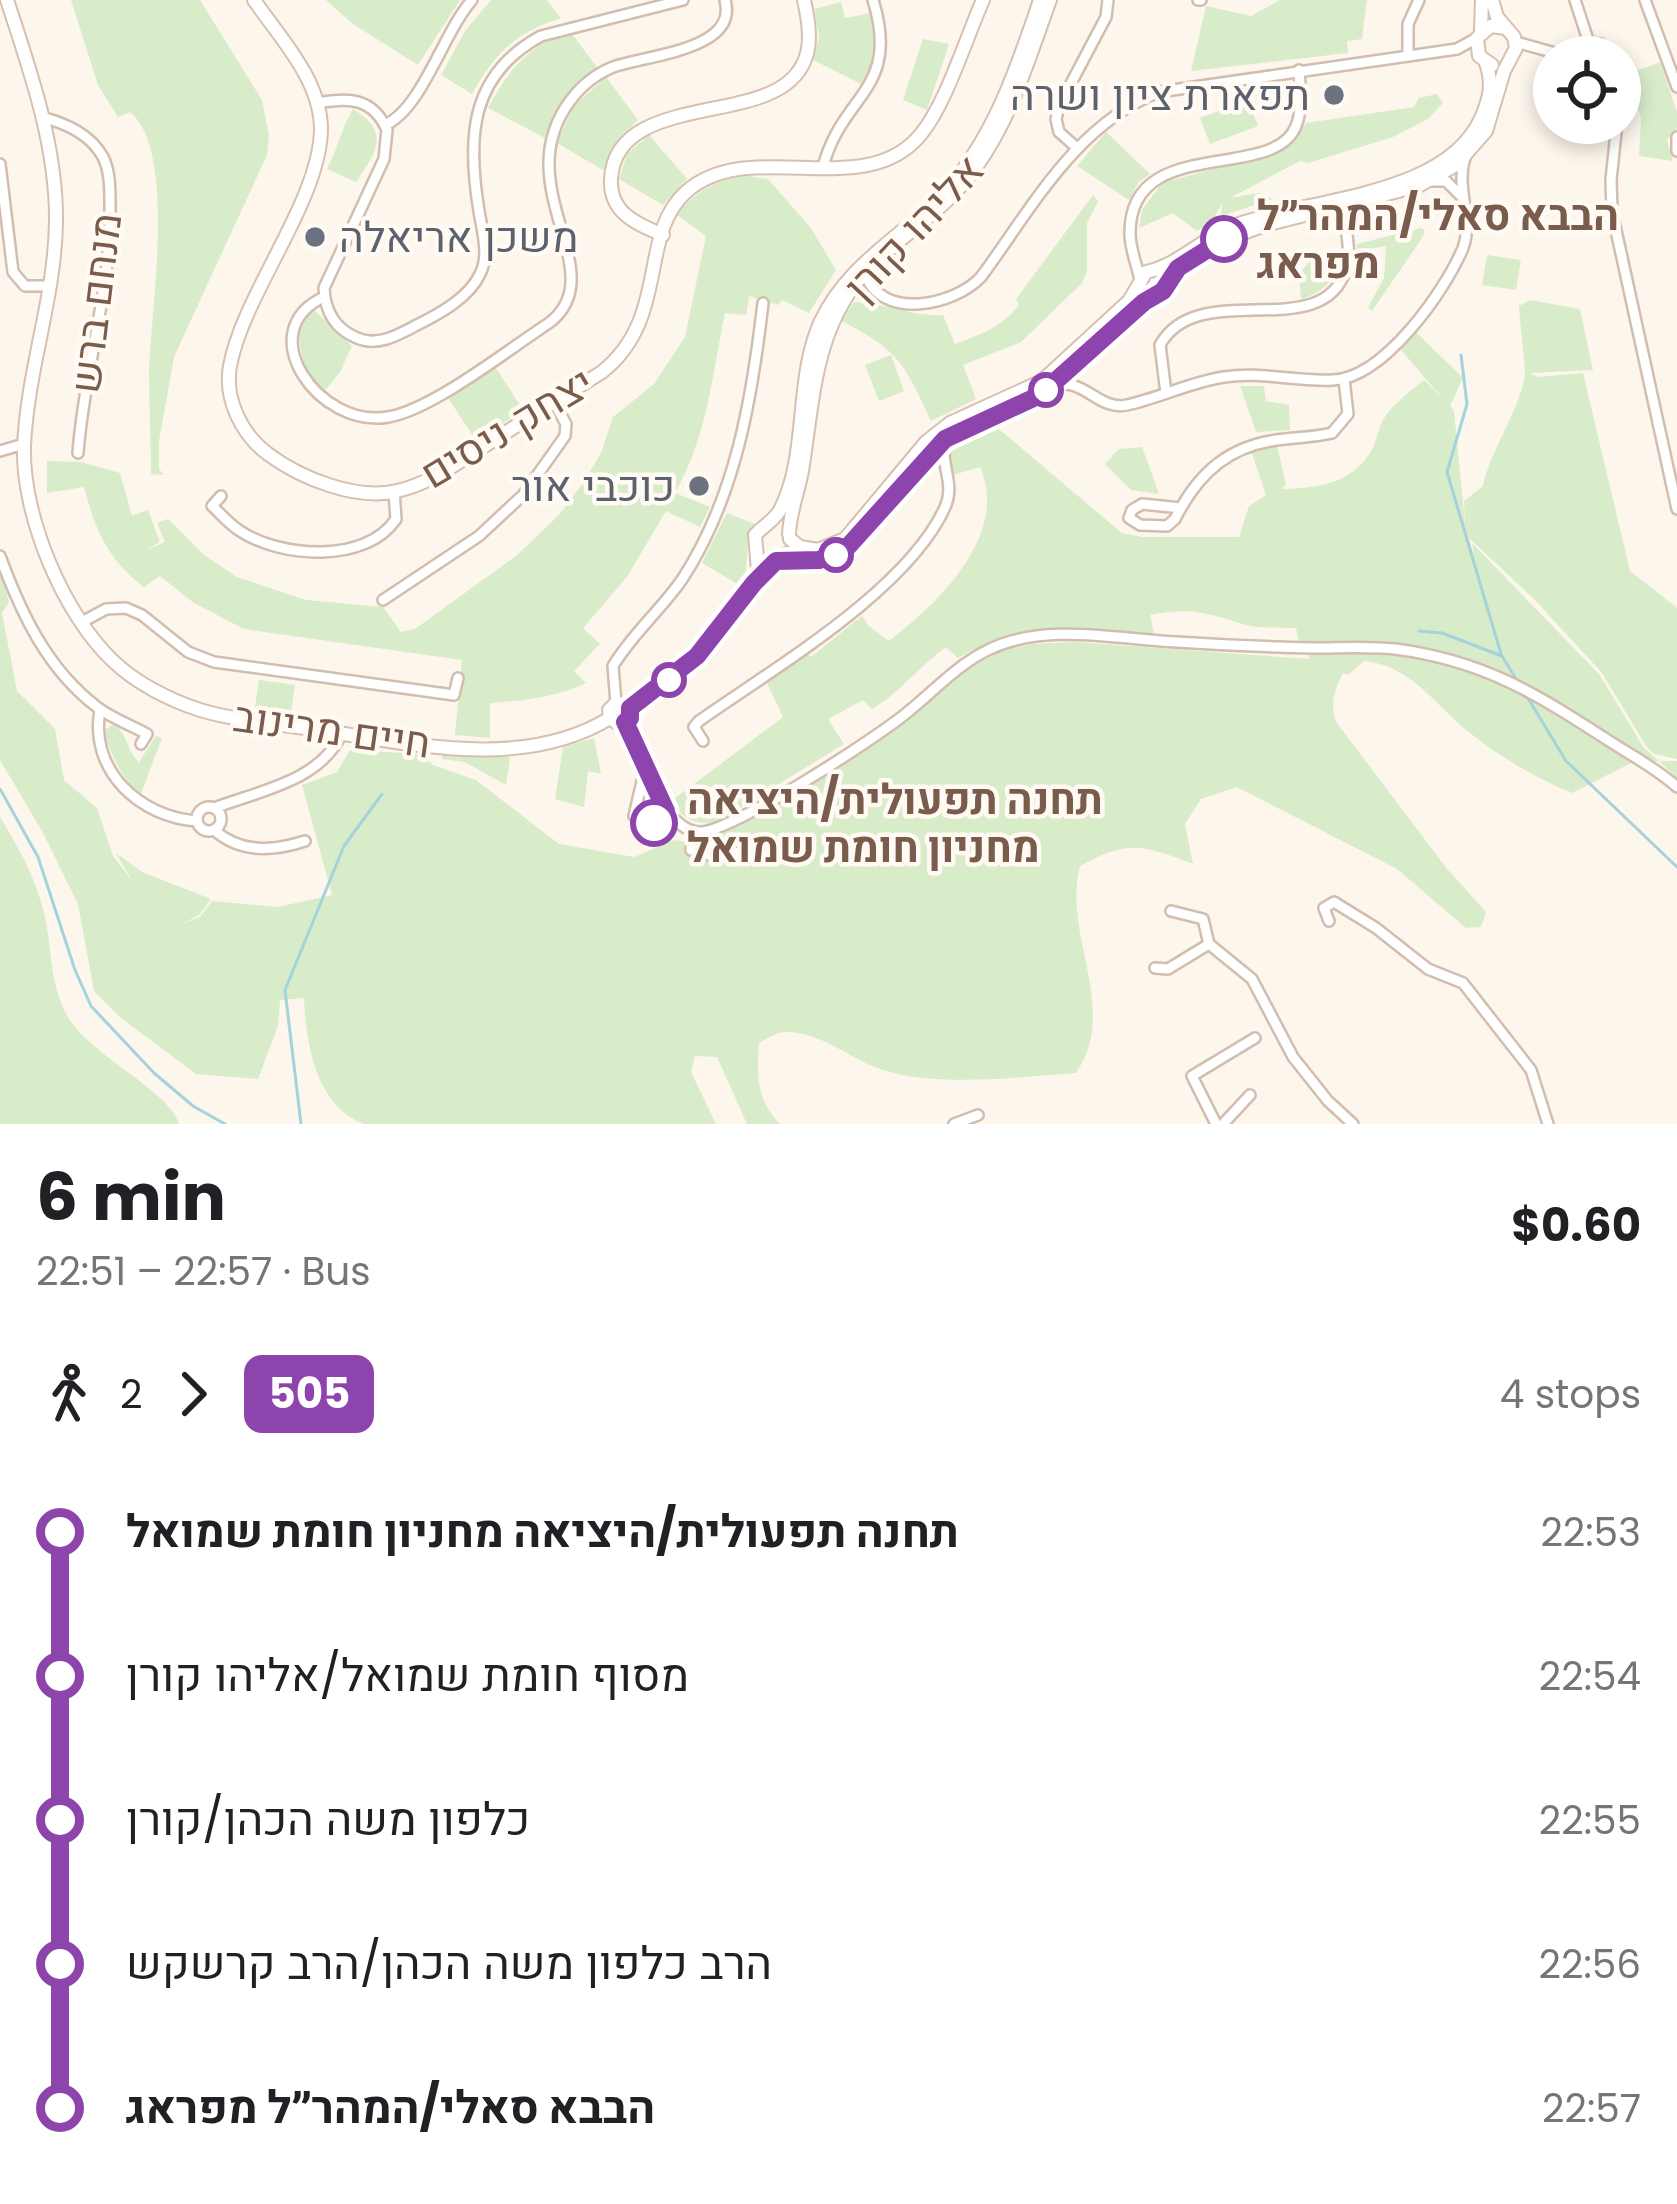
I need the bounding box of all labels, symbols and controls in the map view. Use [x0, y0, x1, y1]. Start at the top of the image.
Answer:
map controls [1533, 36, 1641, 144]
button: locate [1533, 36, 1641, 144]
place label: תפארת ציון ושרה [1010, 66, 1310, 125]
marker: תפארת ציון ושרה [1321, 82, 1347, 108]
street label: אליהו קורן [831, 142, 997, 314]
place label: הבבא סאלי/המהר״ל מפראג [1257, 186, 1619, 293]
place label: משכן אריאלה [339, 208, 578, 267]
street label: מנחם ברש [56, 209, 136, 397]
marker: הבבא סאלי/המהר״ל מפראג [1202, 217, 1246, 261]
marker: משכן אריאלה [302, 224, 328, 250]
street label: יצחק ניסים [409, 353, 605, 503]
unlabelled marker [1030, 374, 1062, 406]
place label: כוכבי אור [511, 457, 675, 516]
marker: כוכבי אור [686, 473, 712, 499]
unlabelled marker [820, 539, 852, 571]
unlabelled marker [653, 664, 685, 696]
street label: חיים מרינוב [230, 687, 434, 773]
place label: תחנה תפעולית/היציאה מחניון חומת שמואל [687, 770, 1103, 877]
marker: תחנה תפעולית/היציאה מחניון חומת שמואל [632, 801, 676, 845]
text: 6 min [36, 1151, 226, 1243]
text: $0.60 [1511, 1194, 1641, 1257]
text: 22:51 – 22:57 · Bus [36, 1244, 371, 1299]
icon: walk [36, 1361, 102, 1427]
icon: forward [160, 1361, 226, 1427]
text: 505 [268, 1364, 350, 1423]
text: 2 [120, 1367, 142, 1422]
text: 4 stops [1500, 1367, 1641, 1422]
text: תחנה תפעולית/היציאה מחניון חומת שמואל [126, 1500, 959, 1563]
text: 22:53 [1540, 1505, 1641, 1560]
text: מסוף חומת שמואל/אליהו קורן [126, 1644, 689, 1707]
text: 22:54 [1539, 1649, 1641, 1704]
text: כלפון משה הכהן/קורן [126, 1788, 530, 1851]
text: 22:55 [1539, 1793, 1641, 1848]
text: הרב כלפון משה הכהן/הרב קרשקש [126, 1932, 772, 1995]
text: 22:56 [1539, 1937, 1641, 1992]
text: הבבא סאלי/המהר״ל מפראג [126, 2076, 655, 2139]
text: 22:57 [1542, 2081, 1641, 2136]

